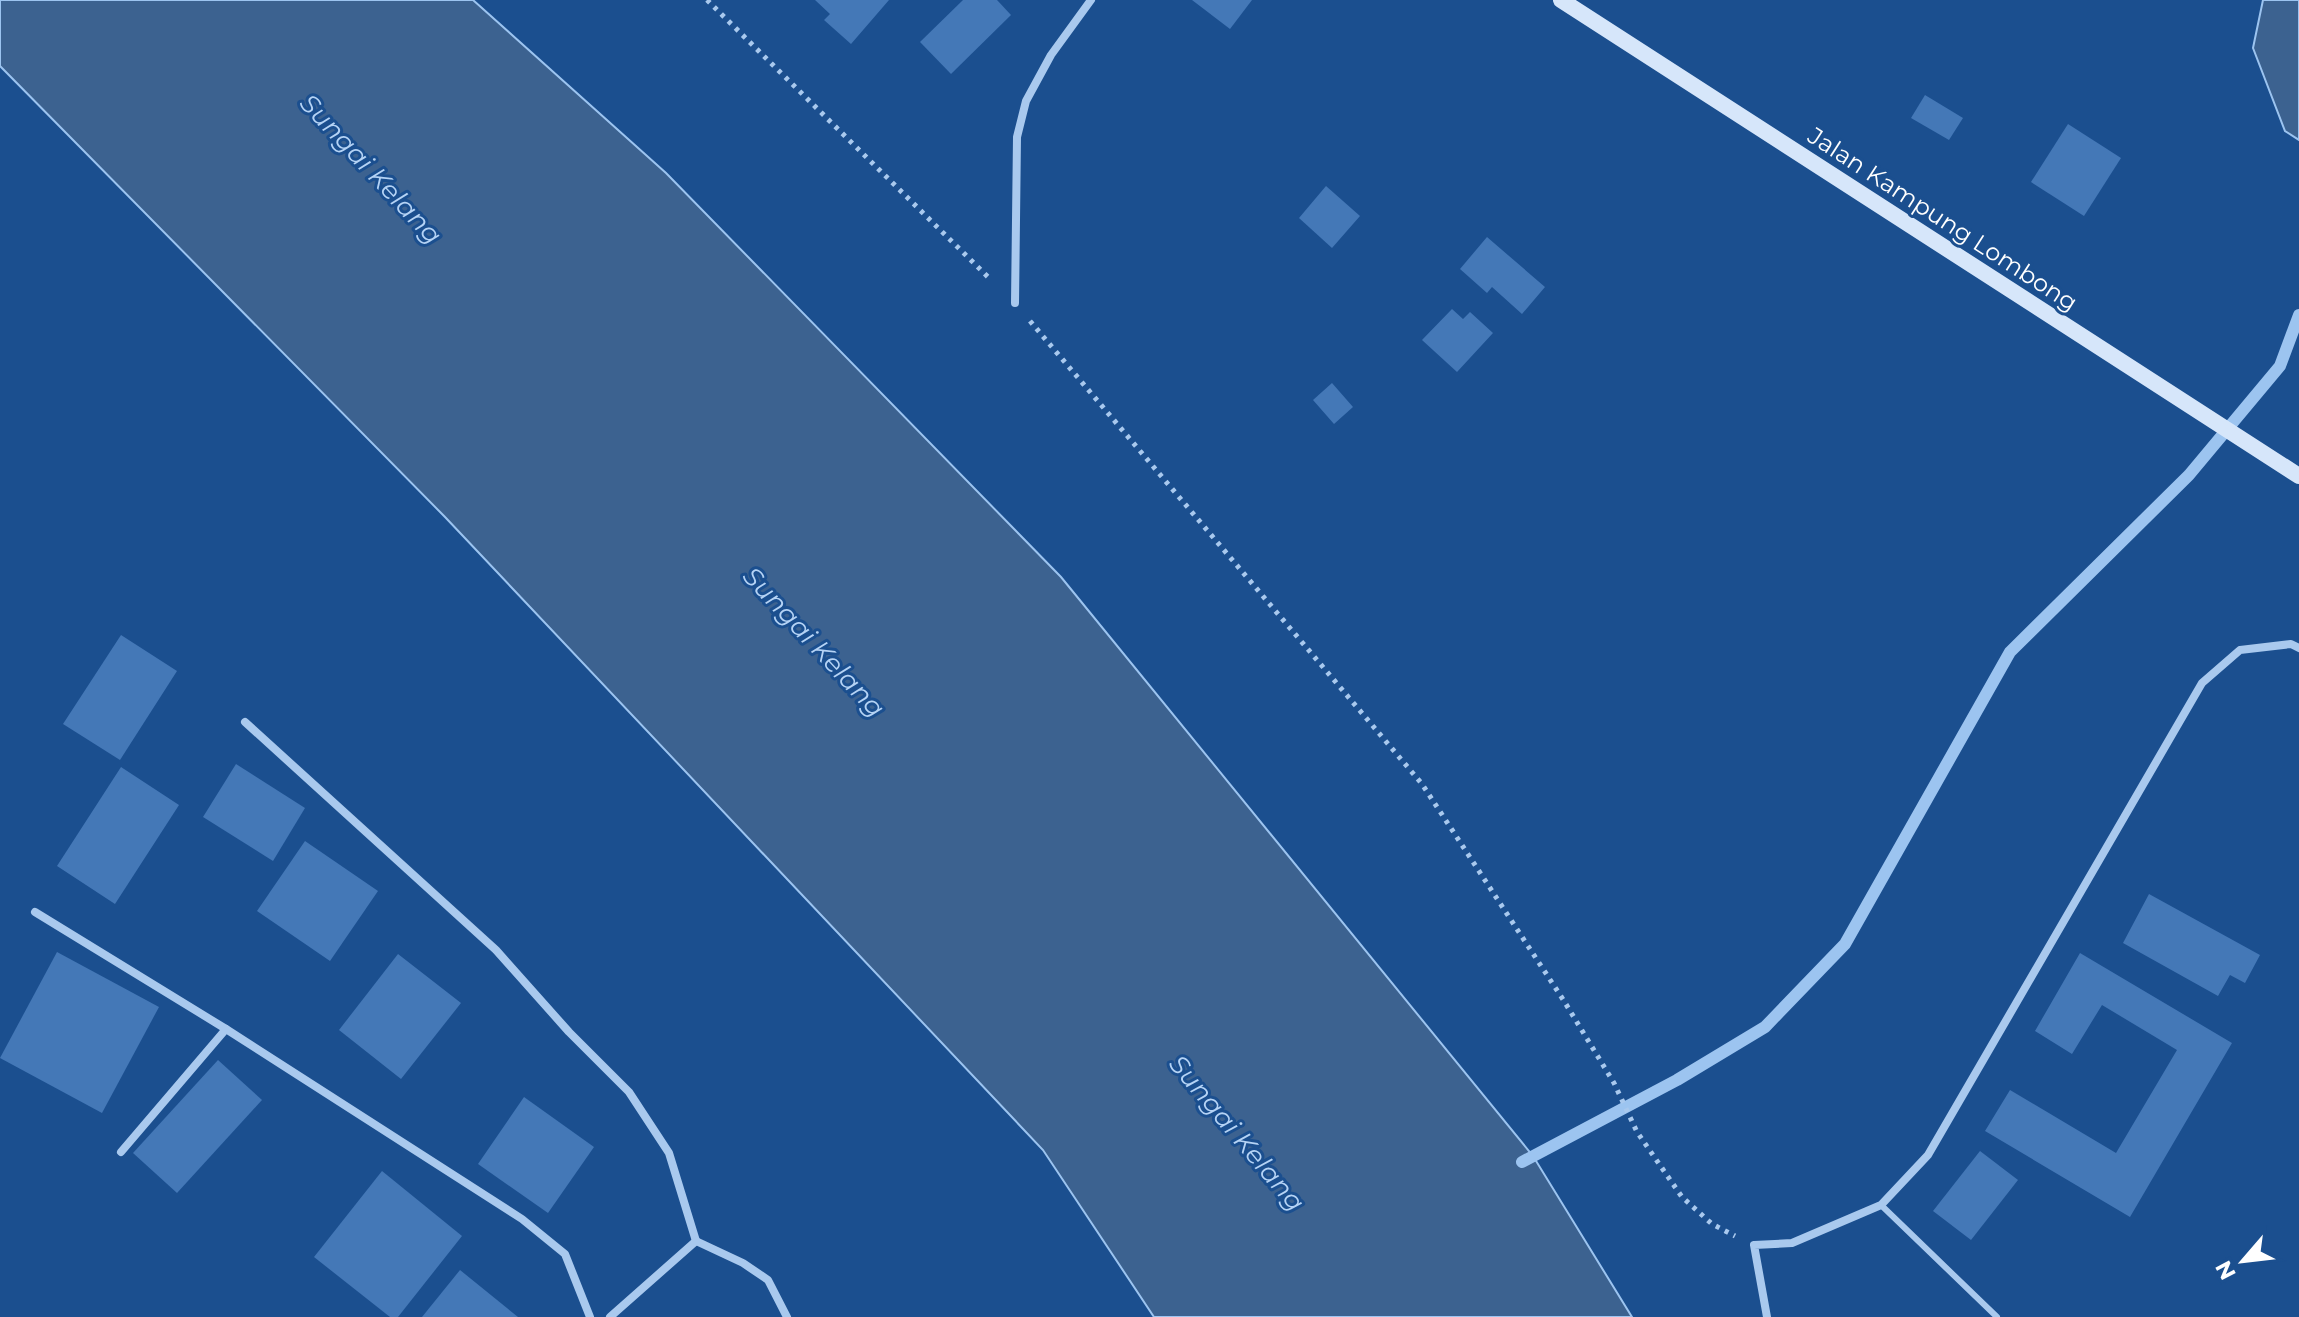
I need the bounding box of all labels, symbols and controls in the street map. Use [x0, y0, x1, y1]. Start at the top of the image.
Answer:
water label: Sungai Kelang [293, 87, 449, 251]
street label: Jalan Kampung Lombong [1802, 120, 2083, 317]
water label: Sungai Kelang [736, 560, 892, 724]
water label: Sungai Kelang [1162, 1048, 1312, 1218]
north arrow [2203, 1221, 2283, 1301]
text: N [2210, 1256, 2242, 1284]

